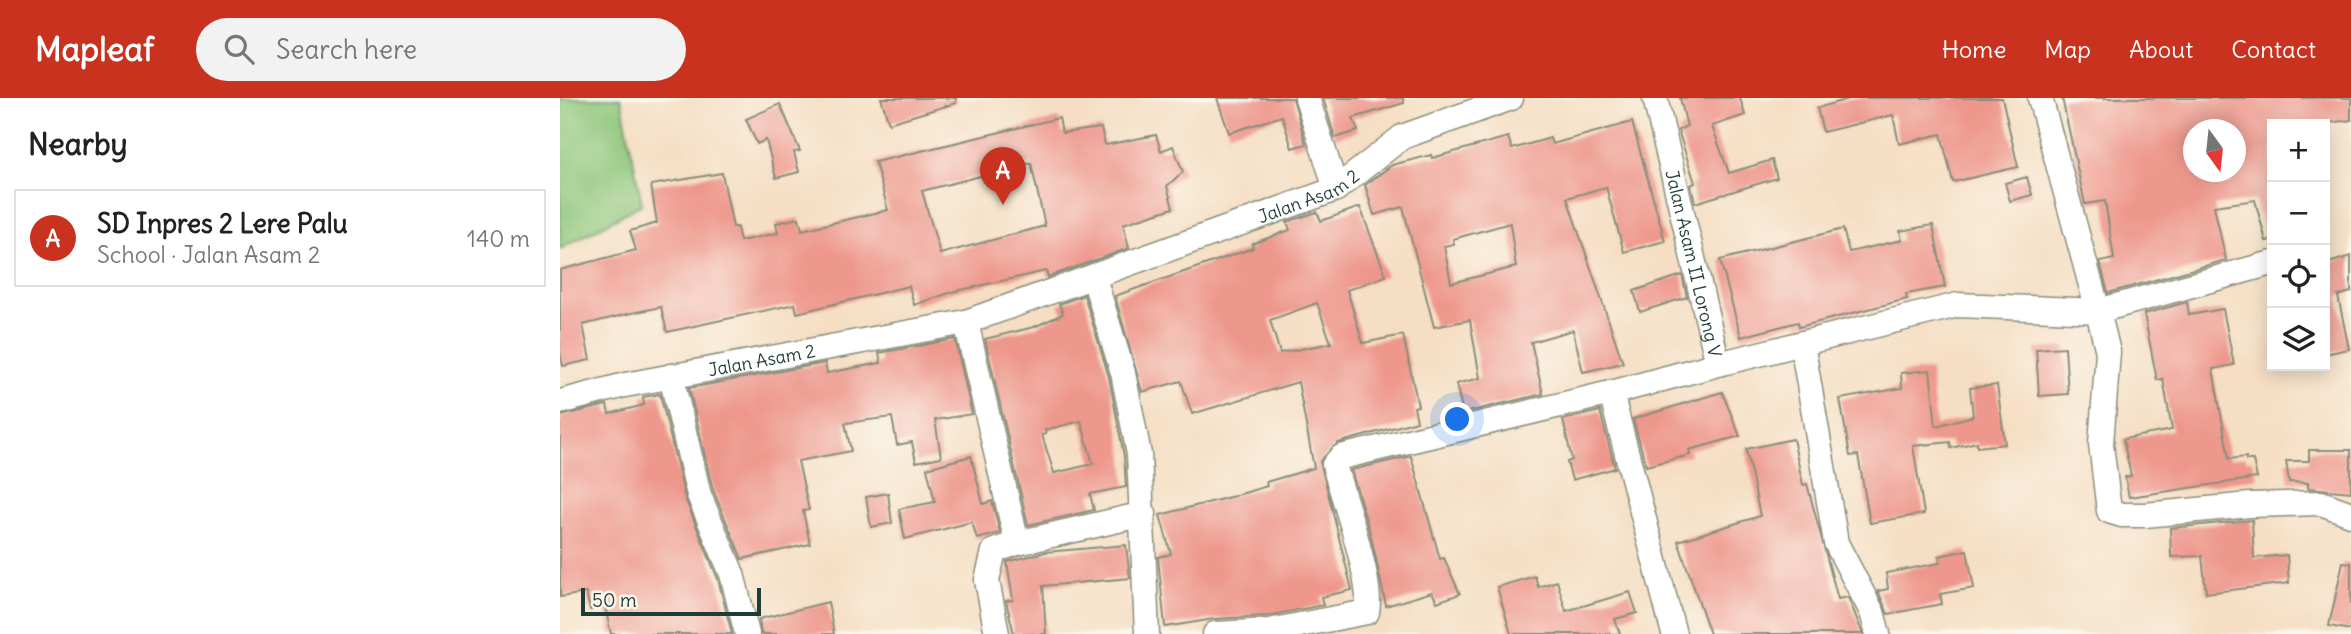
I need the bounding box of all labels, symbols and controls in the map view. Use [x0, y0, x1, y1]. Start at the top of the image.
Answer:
search box [196, 18, 686, 81]
text: Mapleaf [35, 28, 154, 70]
icon: search [220, 30, 258, 68]
text: Search here [276, 33, 417, 66]
text: Home [1942, 34, 2006, 64]
text: Map [2044, 34, 2091, 64]
text: About [2129, 34, 2193, 64]
text: Contact [2231, 34, 2316, 64]
north arrow [2183, 119, 2246, 182]
map controls [2267, 119, 2330, 371]
button: + [2267, 119, 2330, 182]
text: Nearby [28, 125, 128, 163]
pin: A [980, 147, 1026, 205]
street label: Jalan Asam 2 [1255, 164, 1364, 228]
street label: Jalan Asam II Lorong V [1661, 168, 1727, 359]
button: − [2267, 182, 2330, 245]
text: SD Inpres 2 Lere Palu [97, 207, 348, 240]
text: A [46, 224, 60, 253]
text: 140 m [467, 224, 530, 253]
text: School · Jalan Asam 2 [97, 240, 320, 269]
button: locate [2267, 245, 2330, 308]
button: layers [2267, 308, 2330, 371]
street label: Jalan Asam 2 [706, 339, 817, 381]
your location [1440, 402, 1474, 436]
scale bar [581, 585, 761, 617]
text: 50 m [592, 588, 637, 612]

